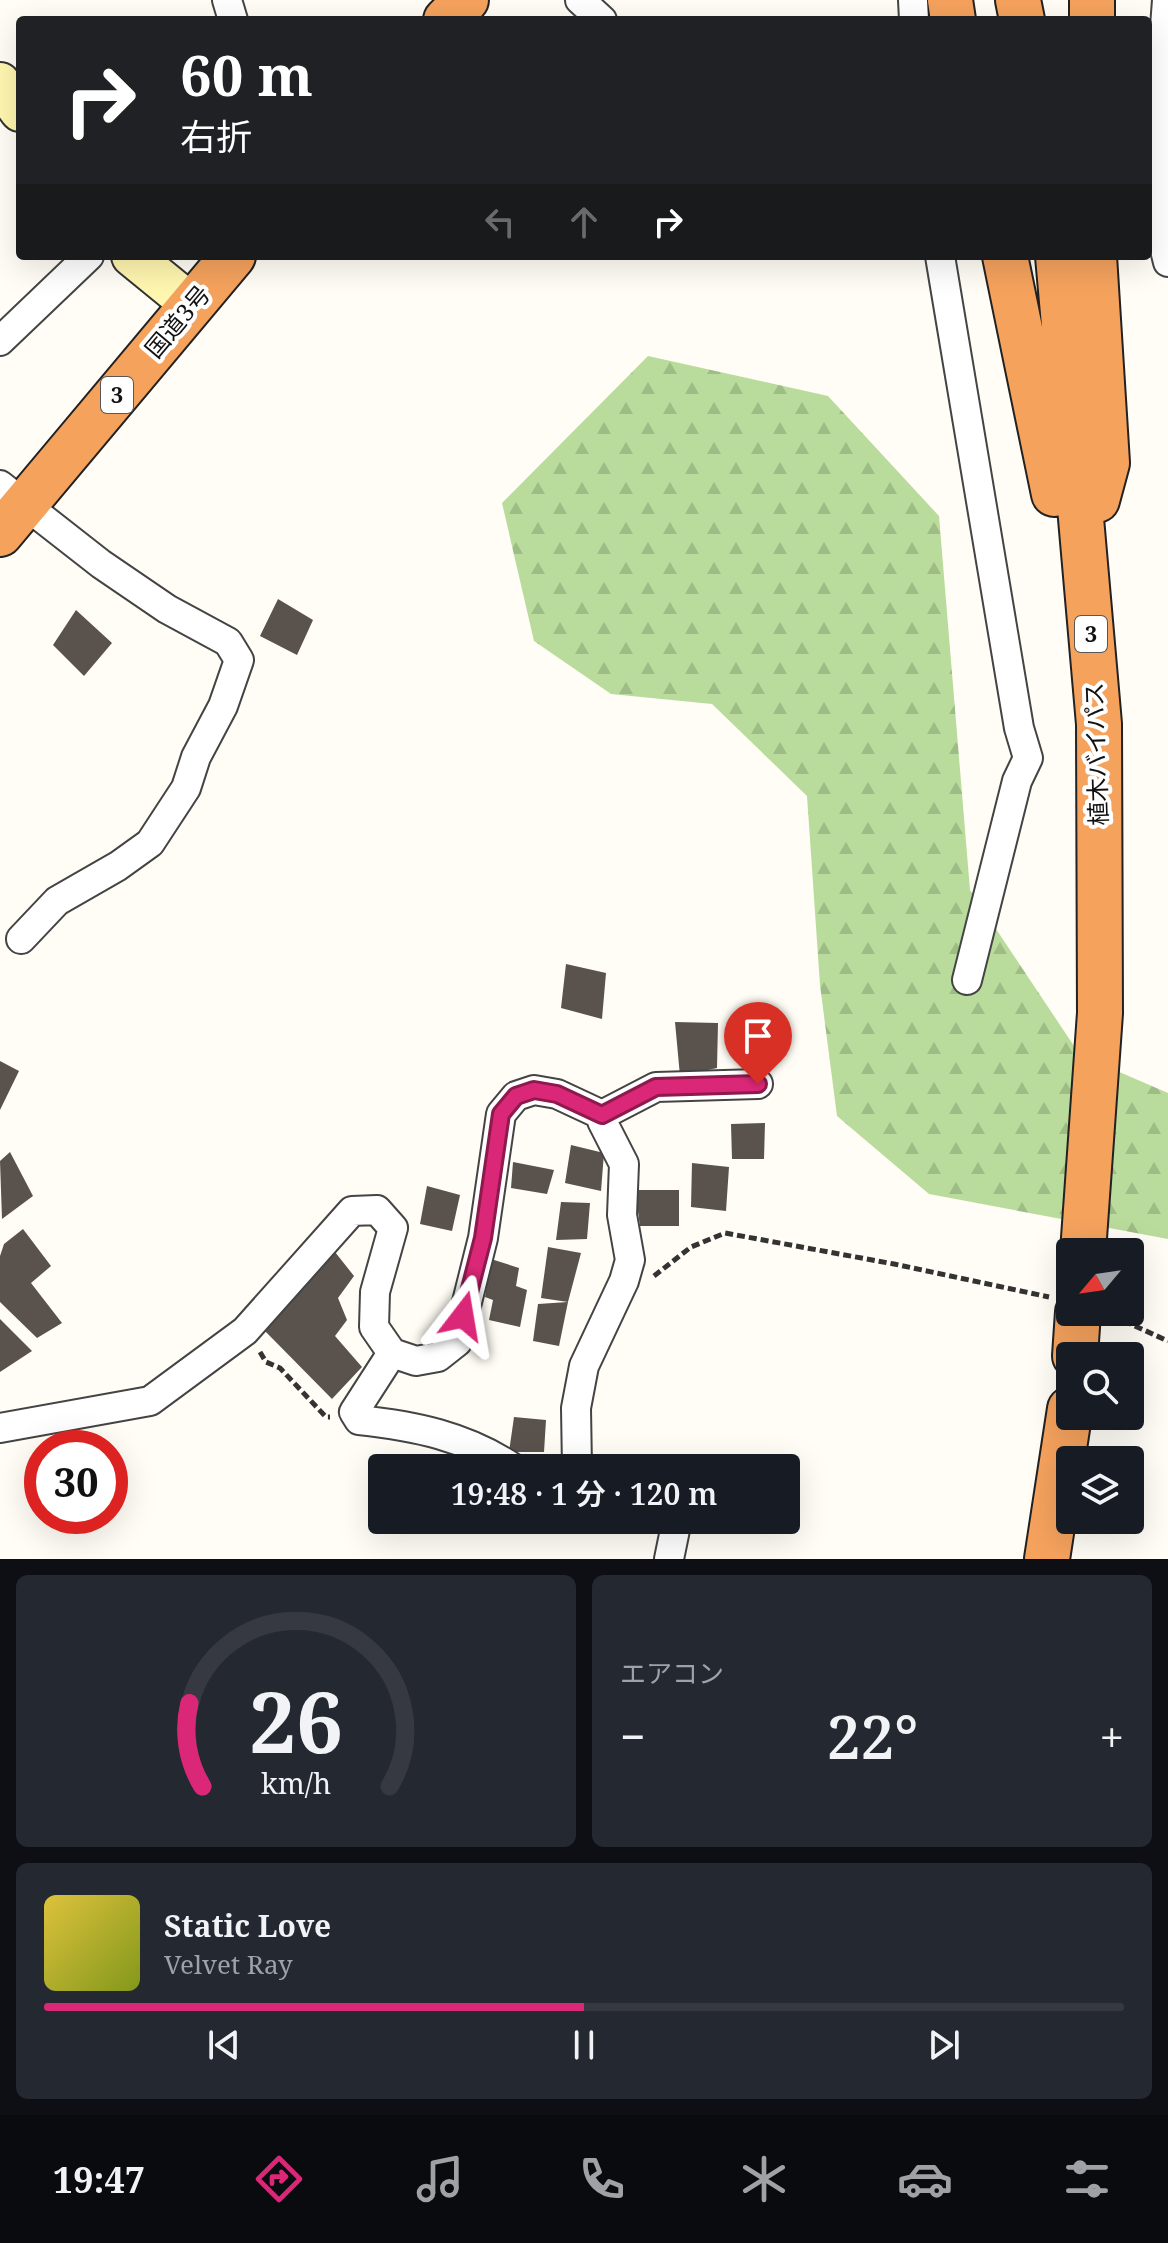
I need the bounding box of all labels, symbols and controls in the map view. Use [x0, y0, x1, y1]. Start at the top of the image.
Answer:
text: 60 m [180, 36, 313, 112]
icon: right [48, 48, 152, 152]
text: 右折 [180, 112, 252, 161]
icon: left [478, 200, 522, 244]
icon: ahead [562, 200, 606, 244]
icon: right [646, 200, 690, 244]
street label: 国道3号 [137, 278, 217, 364]
road number: 3 [101, 377, 133, 413]
road number: 3 [1075, 616, 1107, 652]
street label: 植木バイパス [1077, 682, 1114, 826]
pin [724, 1002, 792, 1084]
icon: arrive [736, 1014, 780, 1058]
north arrow [1056, 1238, 1144, 1326]
map controls [1056, 1238, 1144, 1534]
position arrow [421, 1274, 505, 1358]
button: search [1056, 1342, 1144, 1430]
speed limit sign: 30 [24, 1430, 128, 1534]
button: layers [1056, 1446, 1144, 1534]
text: 19:48 · 1 分 · 120 m [451, 1473, 717, 1514]
text: エアコン [620, 1655, 724, 1691]
text: 26 [249, 1664, 343, 1777]
text: 22° [827, 1695, 918, 1777]
text: − [620, 1706, 645, 1766]
text: + [1099, 1706, 1124, 1766]
text: km/h [261, 1763, 331, 1802]
text: Static Love [164, 1905, 331, 1946]
text: Velvet Ray [164, 1946, 293, 1982]
icon: previous [202, 2023, 246, 2067]
icon: pause [562, 2023, 606, 2067]
icon: next [922, 2023, 966, 2067]
icon: directions [251, 2151, 307, 2207]
icon: music [412, 2151, 468, 2207]
icon: phone [574, 2151, 630, 2207]
icon: climate [736, 2151, 792, 2207]
icon: car [897, 2151, 953, 2207]
icon: filters [1059, 2151, 1115, 2207]
text: 19:47 [53, 2155, 145, 2204]

